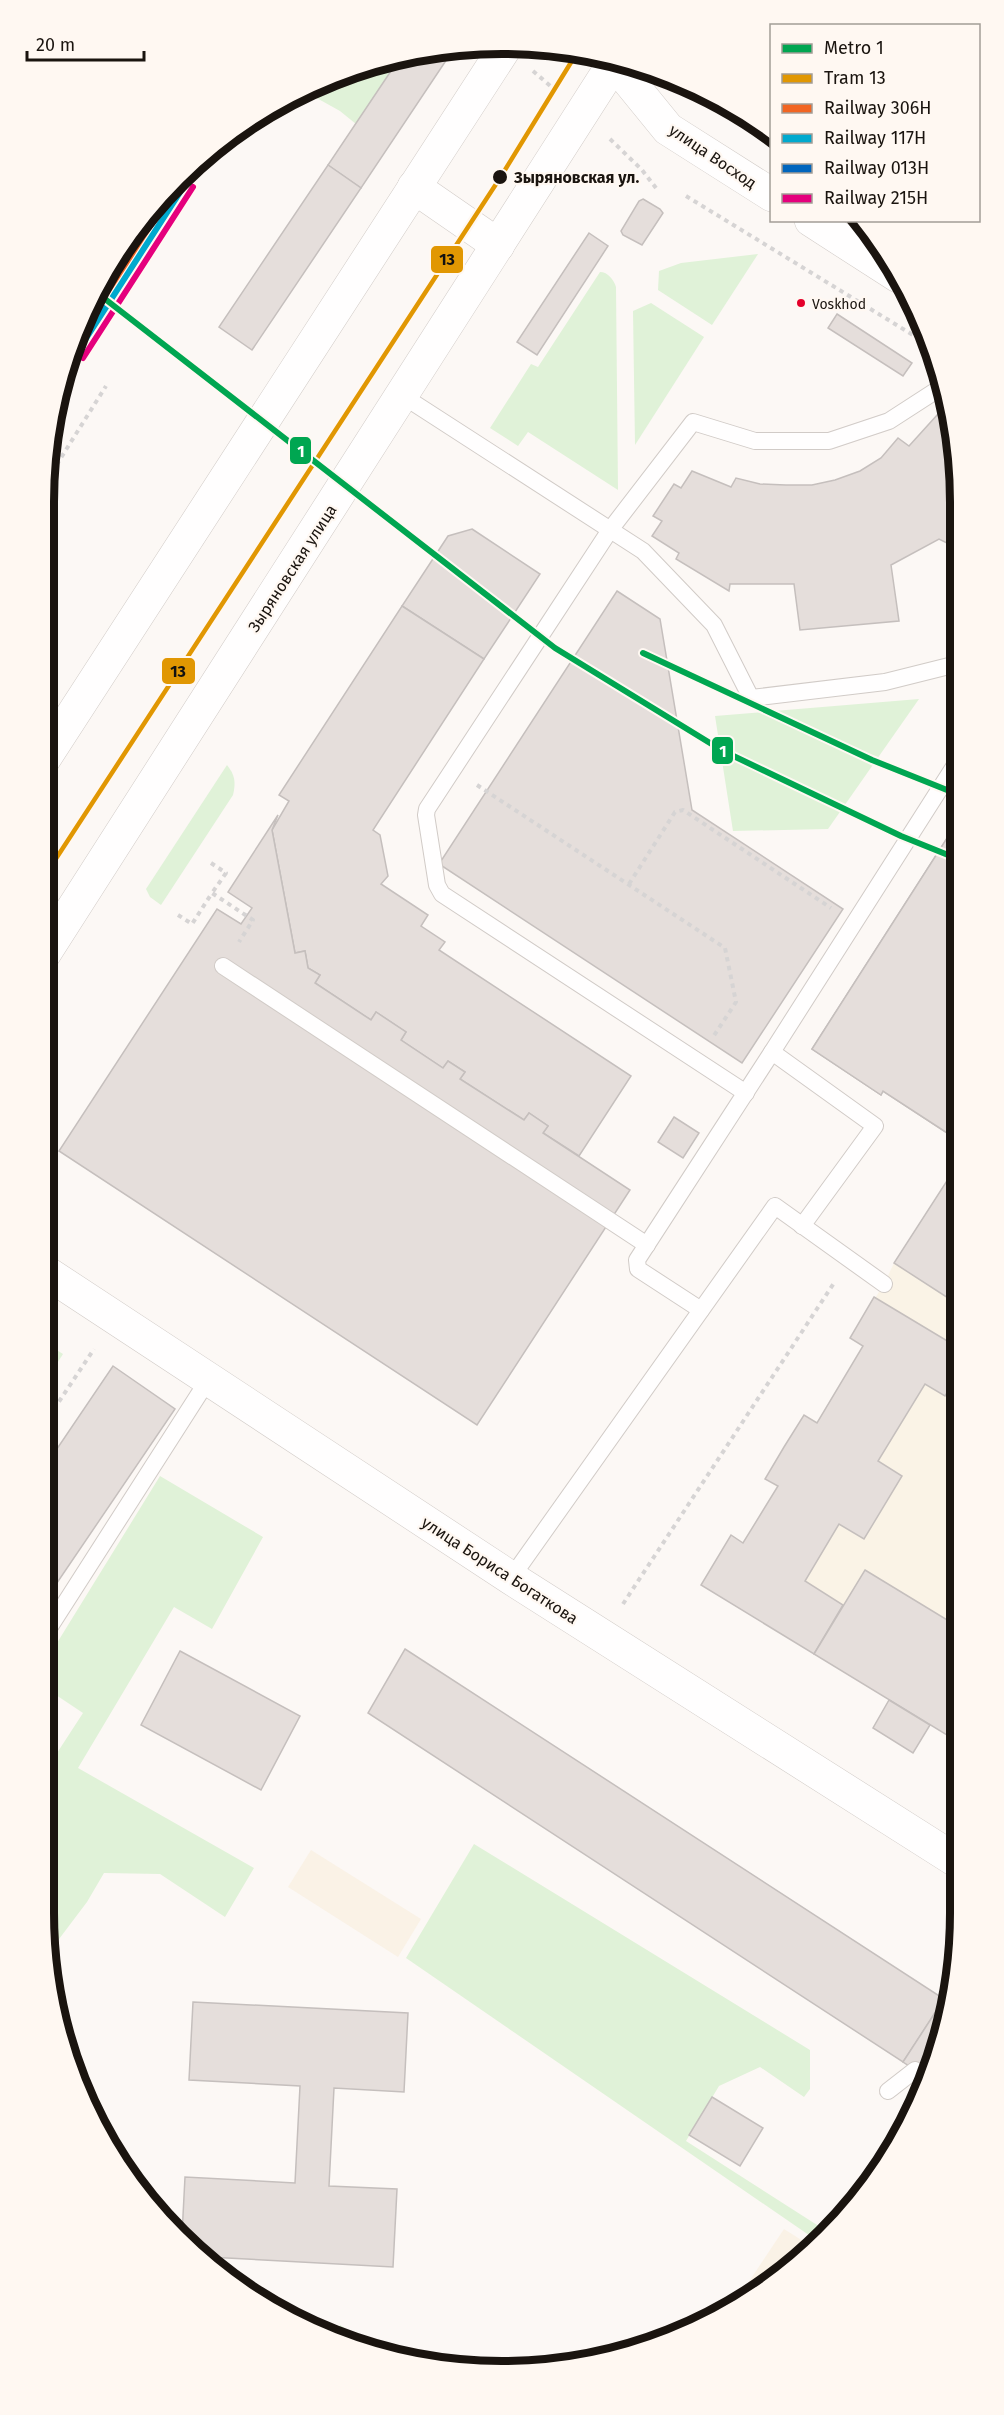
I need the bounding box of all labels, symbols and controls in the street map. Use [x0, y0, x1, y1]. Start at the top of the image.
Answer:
scale bar [27, 24, 144, 62]
legend [770, 24, 980, 222]
text: 20 m [36, 34, 75, 56]
text: Metro 1 [824, 37, 884, 59]
text: Tram 13 [824, 67, 886, 89]
text: Railway 306Н [824, 97, 932, 119]
street label: улица Восход [665, 120, 760, 193]
text: Railway 117Н [824, 127, 926, 149]
text: Railway 013Н [824, 157, 929, 179]
marker: Зыряновская ул. [491, 168, 509, 186]
place label: Зыряновская ул. [513, 168, 639, 187]
text: Railway 215Н [824, 187, 928, 209]
line badge: 13 [430, 245, 464, 274]
text: 13 [439, 250, 455, 269]
place label: Voskhod [812, 296, 866, 313]
marker: Voskhod [795, 297, 807, 309]
line badge: 1 [289, 436, 312, 465]
text: 1 [297, 442, 305, 461]
street label: Зыряновская улица [244, 501, 341, 636]
line badge: 13 [161, 657, 196, 685]
text: 13 [170, 662, 186, 681]
line badge: 1 [711, 736, 734, 765]
text: 1 [719, 742, 727, 761]
street label: улица Бориса Богаткова [418, 1513, 581, 1628]

